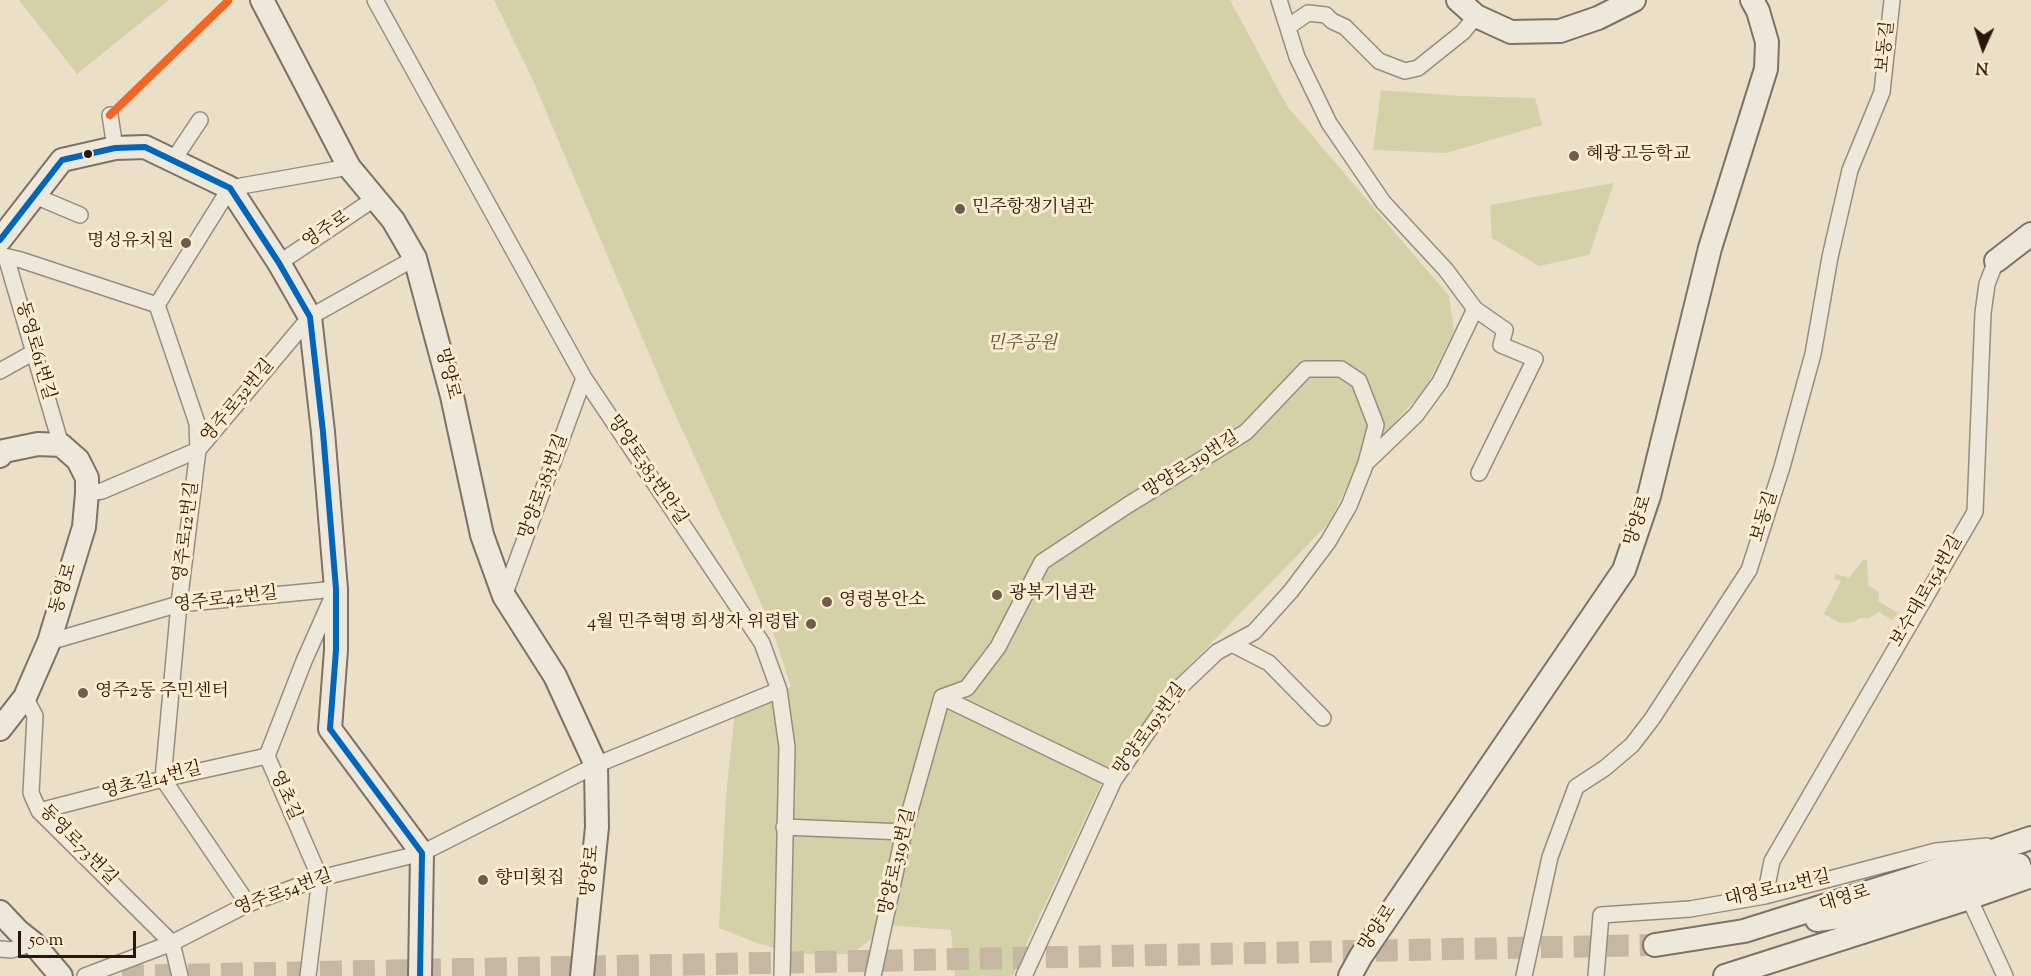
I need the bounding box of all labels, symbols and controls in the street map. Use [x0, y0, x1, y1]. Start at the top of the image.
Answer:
north arrow [1953, 18, 2013, 78]
street label: 보동길 [1874, 20, 1900, 74]
text: N [1975, 55, 1989, 78]
place label: 혜광고등학교 [1586, 145, 1690, 167]
unlabelled marker [82, 148, 94, 160]
marker: 혜광고등학교 [1567, 149, 1581, 163]
place label: 민주항쟁기념관 [972, 198, 1094, 220]
marker: 민주항쟁기념관 [953, 202, 967, 216]
street label: 영주로 [299, 207, 355, 255]
place label: 명성유치원 [87, 232, 174, 254]
marker: 명성유치원 [179, 236, 193, 250]
street label: 동영로61번길 [10, 299, 58, 403]
park label: 민주공원 [987, 334, 1057, 356]
street label: 망양로 [429, 346, 463, 402]
street label: 영주로32번길 [198, 356, 280, 448]
street label: 망양로383번안길 [601, 412, 691, 530]
street label: 망양로319번길 [1140, 428, 1244, 504]
street label: 망양로383번길 [516, 431, 574, 543]
street label: 영주로12번길 [171, 480, 205, 584]
street label: 보동길 [1748, 489, 1784, 545]
street label: 망양로 [1622, 493, 1658, 549]
street label: 보수대로154번길 [1887, 532, 1969, 652]
street label: 동영로 [47, 561, 83, 617]
street label: 영주로42번길 [173, 584, 279, 618]
place label: 광복기념관 [1009, 584, 1096, 606]
marker: 광복기념관 [990, 588, 1004, 602]
place label: 영령봉안소 [839, 591, 926, 613]
marker: 영령봉안소 [820, 595, 834, 609]
place label: 4월 민주혁명 희생자 위령탑 [587, 613, 799, 635]
marker: 4월 민주혁명 희생자 위령탑 [804, 617, 818, 631]
street label: 망양로193번길 [1110, 680, 1192, 780]
place label: 영주2동 주민센터 [95, 682, 229, 704]
marker: 영주2동 주민센터 [76, 686, 90, 700]
street label: 영초길14번길 [100, 759, 204, 805]
street label: 영초길 [264, 768, 304, 824]
street label: 동영로73번길 [33, 801, 121, 891]
street label: 망양로319번길 [876, 807, 922, 917]
street label: 망양로 [579, 844, 605, 898]
street label: 영주로54번길 [232, 866, 336, 922]
street label: 대영로112번길 [1723, 867, 1833, 913]
place label: 향미횟집 [495, 869, 565, 891]
marker: 향미횟집 [476, 873, 490, 887]
street label: 대영로 [1817, 882, 1873, 918]
street label: 망양로 [1355, 901, 1403, 957]
scale bar [21, 919, 140, 957]
text: 50 m [29, 928, 63, 954]

